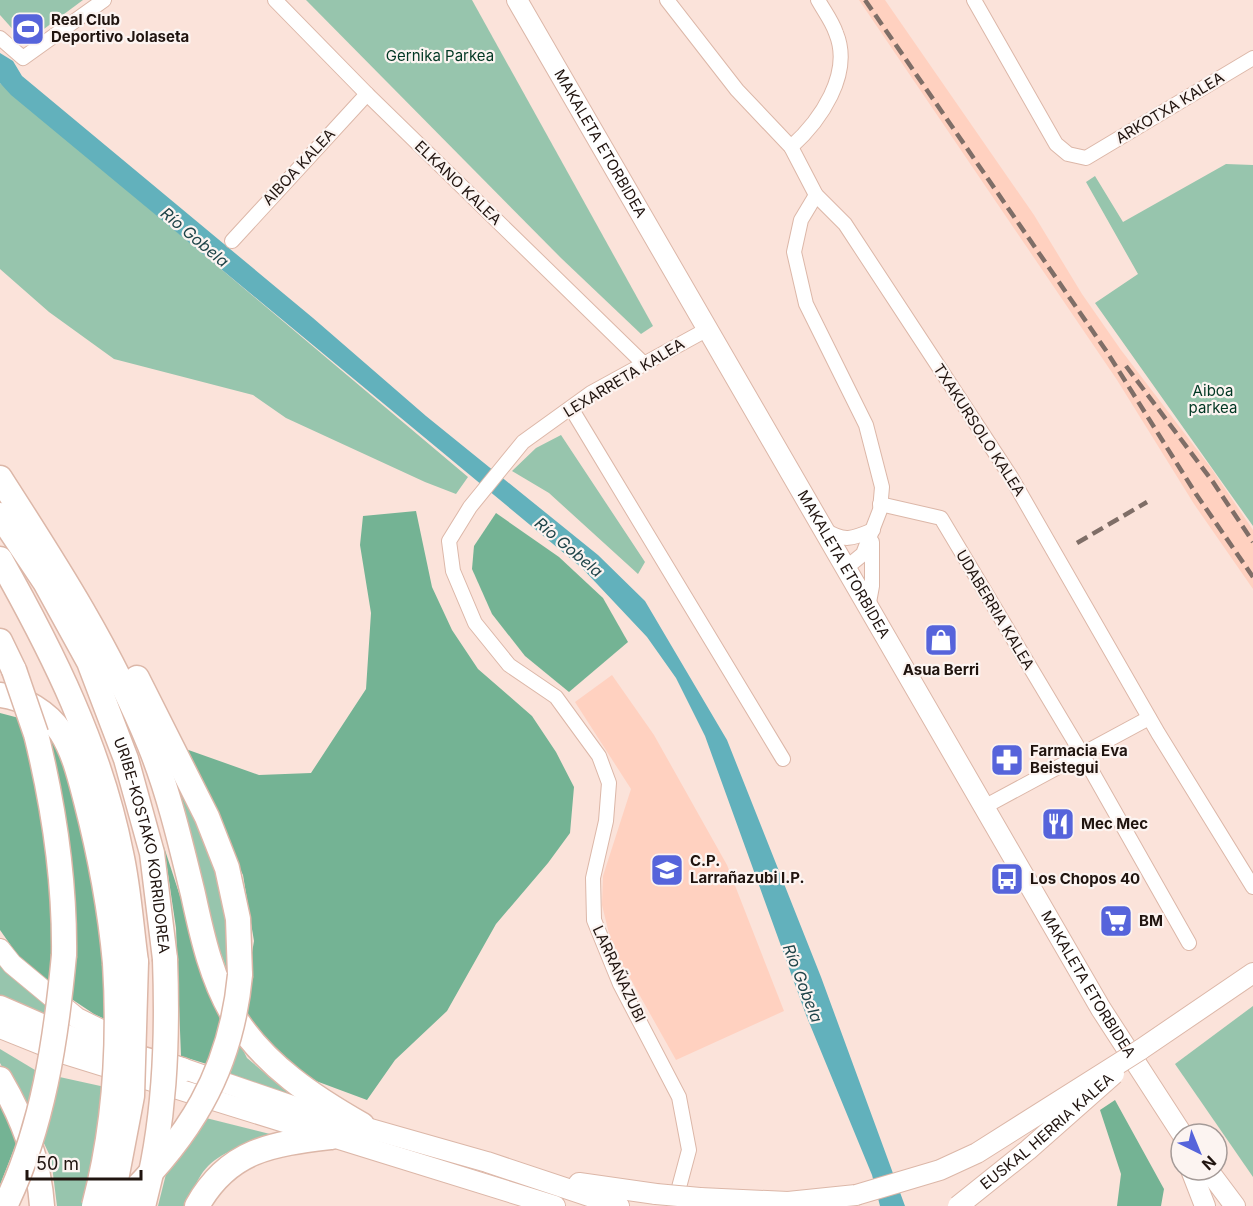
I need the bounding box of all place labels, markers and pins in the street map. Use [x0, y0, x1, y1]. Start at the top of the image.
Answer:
place label: Real Club Deportivo Jolaseta [51, 10, 189, 46]
sports icon: Real Club Deportivo Jolaseta [10, 11, 46, 47]
shop icon: Asua Berri [923, 622, 959, 658]
place label: Asua Berri [903, 660, 979, 679]
place label: Farmacia Eva Beistegui [1030, 741, 1128, 777]
pharmacy icon: Farmacia Eva Beistegui [989, 742, 1025, 778]
restaurant icon: Mec Mec [1040, 806, 1076, 842]
place label: Mec Mec [1081, 814, 1148, 833]
place label: C.P. Larrañazubi I.P. [690, 851, 805, 887]
school or university icon: C.P. Larrañazubi I.P. [649, 852, 685, 888]
bus stop icon: Los Chopos 40 [989, 861, 1025, 897]
place label: Los Chopos 40 [1030, 869, 1140, 888]
supermarket icon: BM [1098, 903, 1134, 939]
place label: BM [1139, 911, 1163, 930]

